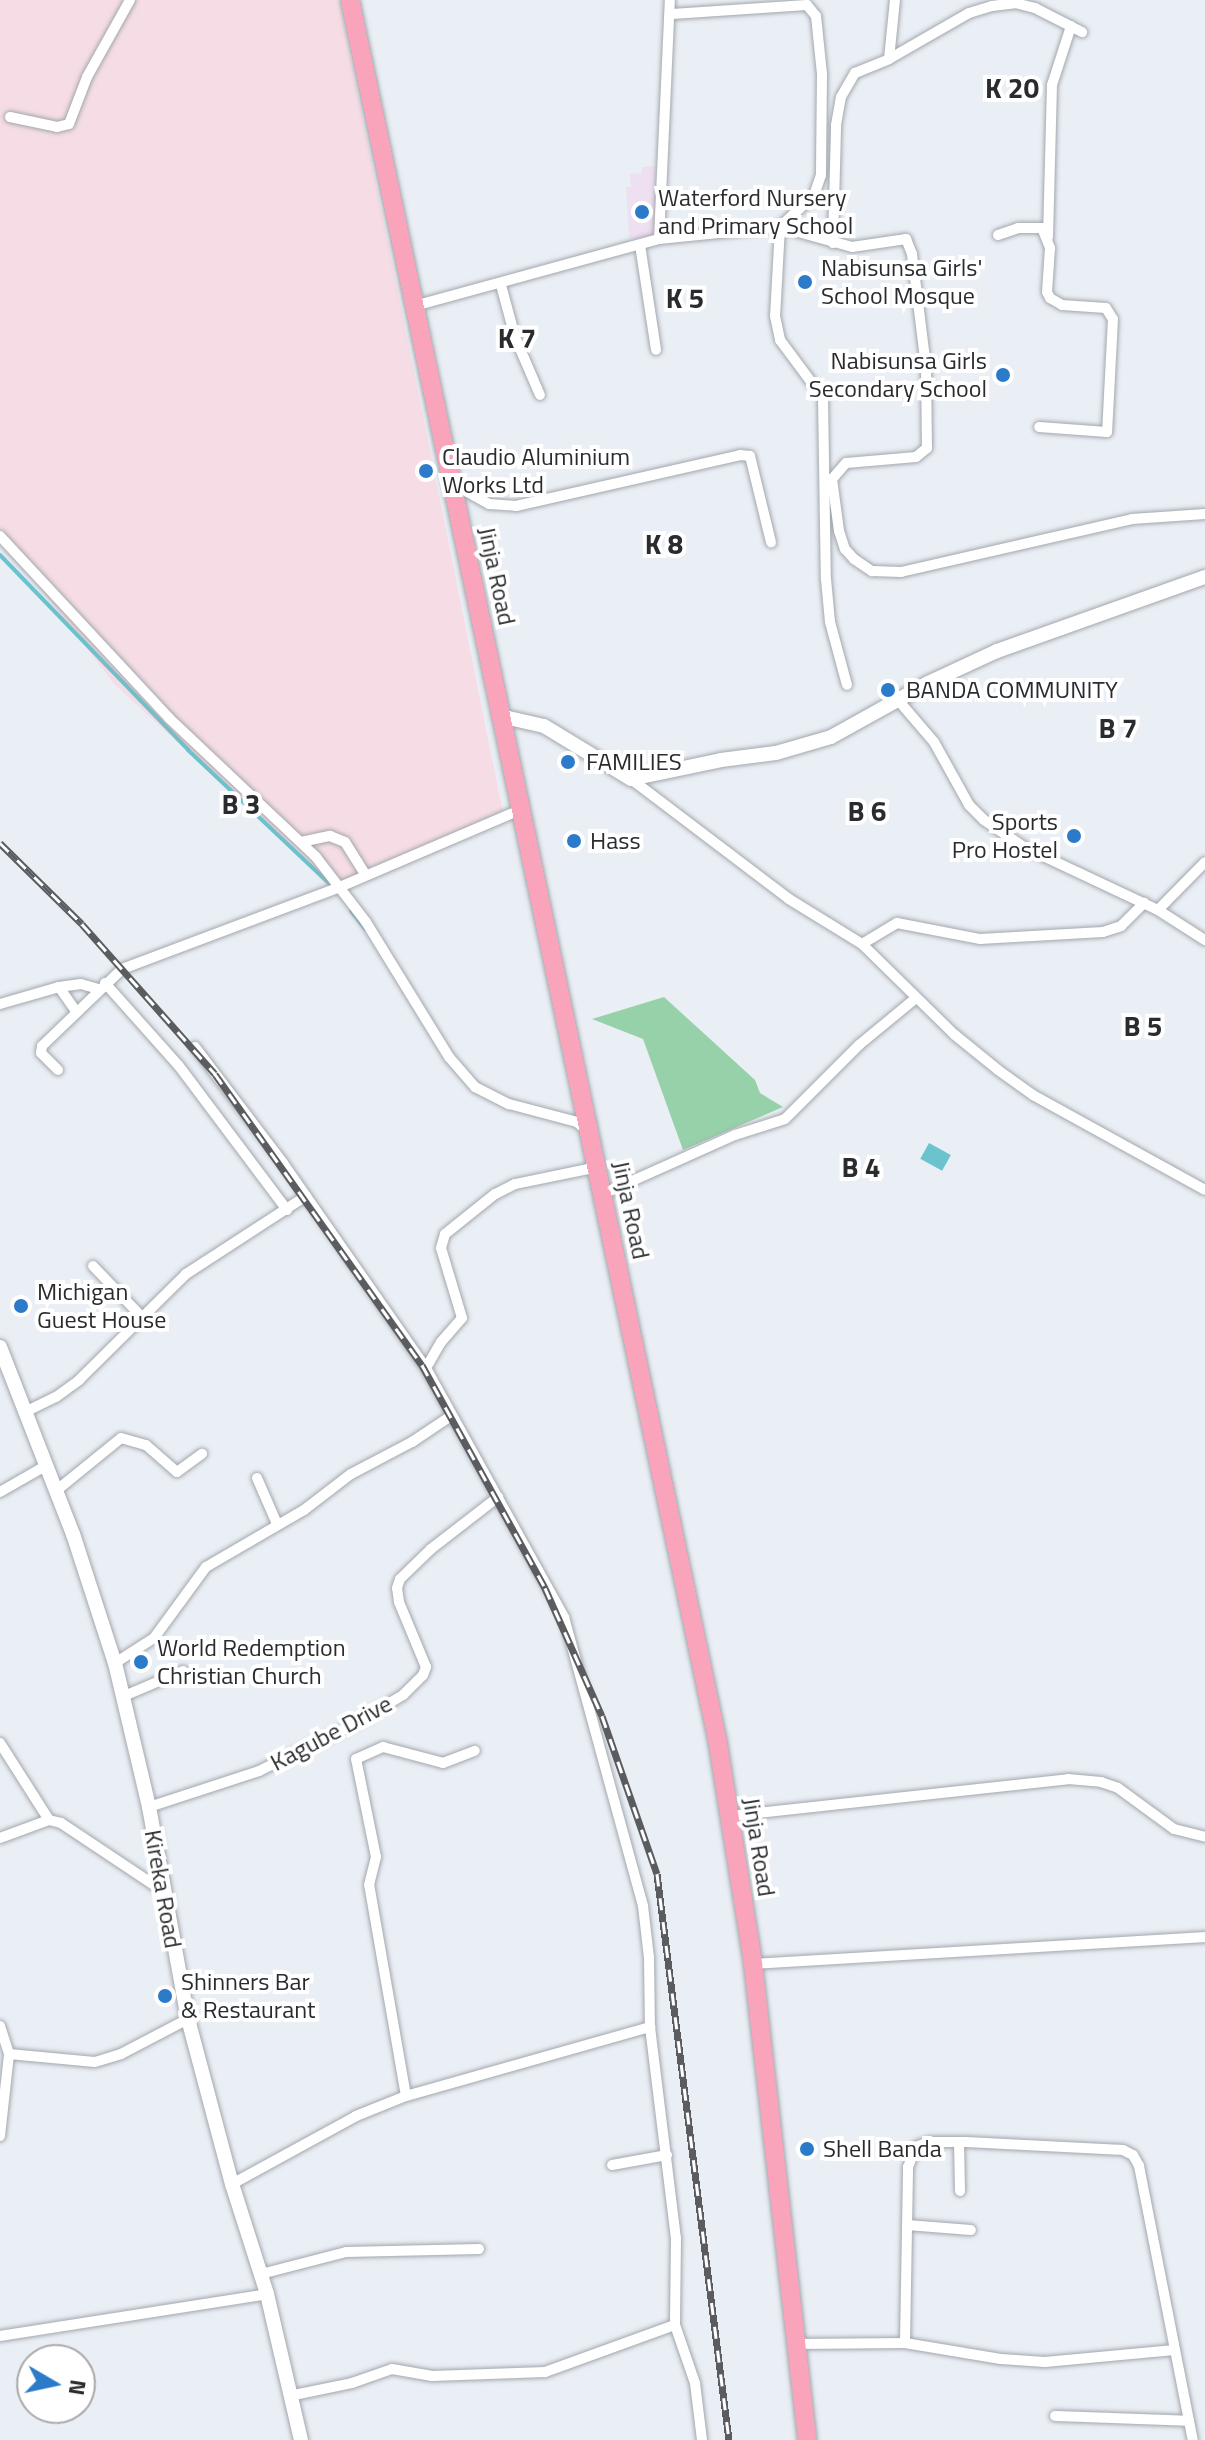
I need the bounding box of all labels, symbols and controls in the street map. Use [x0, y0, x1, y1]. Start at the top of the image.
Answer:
district label: K 20 [985, 71, 1039, 105]
place label: Waterford Nursery and Primary School [658, 184, 853, 240]
marker: Waterford Nursery and Primary School [633, 203, 651, 221]
place label: Nabisunsa Girls' School Mosque [821, 254, 982, 310]
marker: Nabisunsa Girls' School Mosque [796, 273, 814, 291]
district label: K 5 [666, 281, 704, 315]
district label: K 7 [498, 321, 536, 355]
place label: Nabisunsa Girls Secondary School [809, 347, 987, 403]
marker: Nabisunsa Girls Secondary School [994, 366, 1012, 384]
place label: Claudio Aluminium Works Ltd [442, 443, 630, 499]
marker: Claudio Aluminium Works Ltd [417, 462, 435, 480]
street label: Jinja Road [473, 524, 521, 628]
district label: K 8 [645, 527, 683, 561]
place label: BANDA COMMUNITY [906, 676, 1118, 704]
marker: BANDA COMMUNITY [877, 679, 899, 701]
district label: B 7 [1099, 711, 1137, 745]
place label: FAMILIES [586, 748, 682, 776]
marker: FAMILIES [557, 751, 579, 773]
district label: B 3 [222, 787, 260, 821]
district label: B 6 [848, 794, 886, 828]
place label: Sports Pro Hostel [952, 808, 1058, 864]
place label: Hass [590, 827, 641, 855]
marker: Sports Pro Hostel [1065, 827, 1083, 845]
marker: Hass [565, 832, 583, 850]
district label: B 5 [1124, 1009, 1162, 1043]
district label: B 4 [842, 1150, 880, 1184]
street label: Jinja Road [607, 1158, 655, 1262]
place label: Michigan Guest House [37, 1278, 166, 1334]
marker: Michigan Guest House [12, 1297, 30, 1315]
place label: World Redemption Christian Church [157, 1634, 346, 1690]
marker: World Redemption Christian Church [132, 1653, 150, 1671]
street label: Kagube Drive [265, 1689, 397, 1777]
street label: Jinja Road [737, 1796, 781, 1898]
street label: Kireka Road [138, 1828, 188, 1950]
place label: Shinners Bar & Restaurant [181, 1968, 315, 2024]
marker: Shinners Bar & Restaurant [156, 1987, 174, 2005]
place label: Shell Banda [823, 2135, 942, 2163]
marker: Shell Banda [798, 2140, 816, 2158]
north arrow [16, 2344, 96, 2424]
text: N [60, 2377, 96, 2398]

